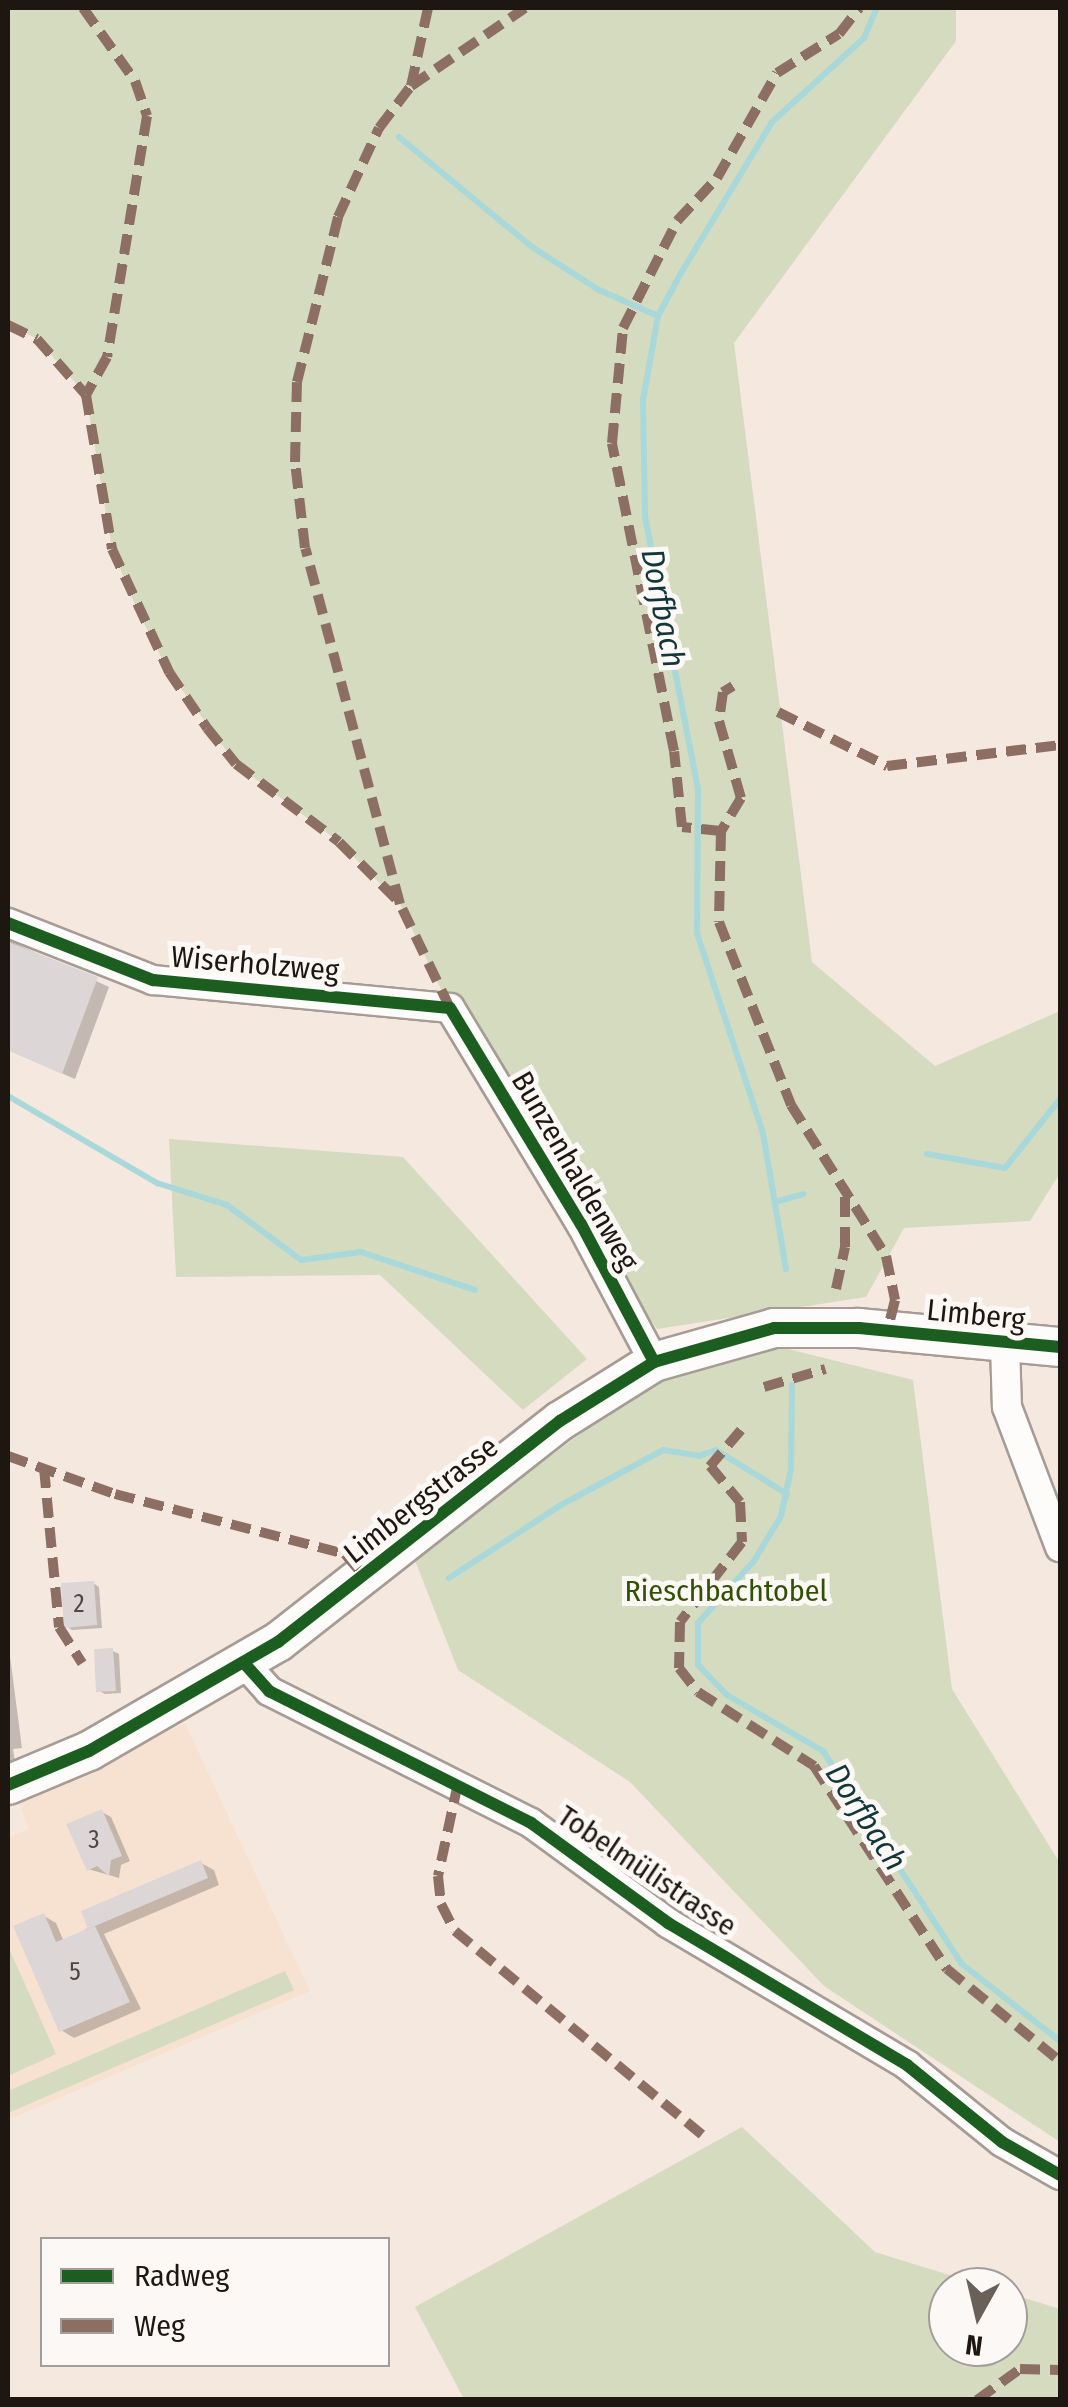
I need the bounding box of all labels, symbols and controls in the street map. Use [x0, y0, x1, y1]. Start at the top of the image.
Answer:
water label: Dorfbach [633, 545, 693, 671]
street label: Wiserholzweg [170, 939, 340, 989]
street label: Bunzenhaldenweg [504, 1065, 646, 1277]
street label: Limberg [925, 1292, 1027, 1338]
street label: Limbergstrasse [337, 1429, 505, 1571]
park label: Rieschbachtobel [624, 1573, 828, 1609]
house number: 2 [73, 1589, 85, 1619]
water label: Dorfbach [817, 1756, 915, 1878]
street label: Tobelmülistrasse [551, 1798, 743, 1944]
house number: 3 [88, 1825, 100, 1855]
house number: 5 [69, 1957, 81, 1987]
legend [40, 2237, 390, 2367]
text: Radweg [134, 2258, 229, 2294]
north arrow [928, 2267, 1028, 2367]
text: Weg [134, 2308, 185, 2344]
text: N [963, 2328, 985, 2363]

